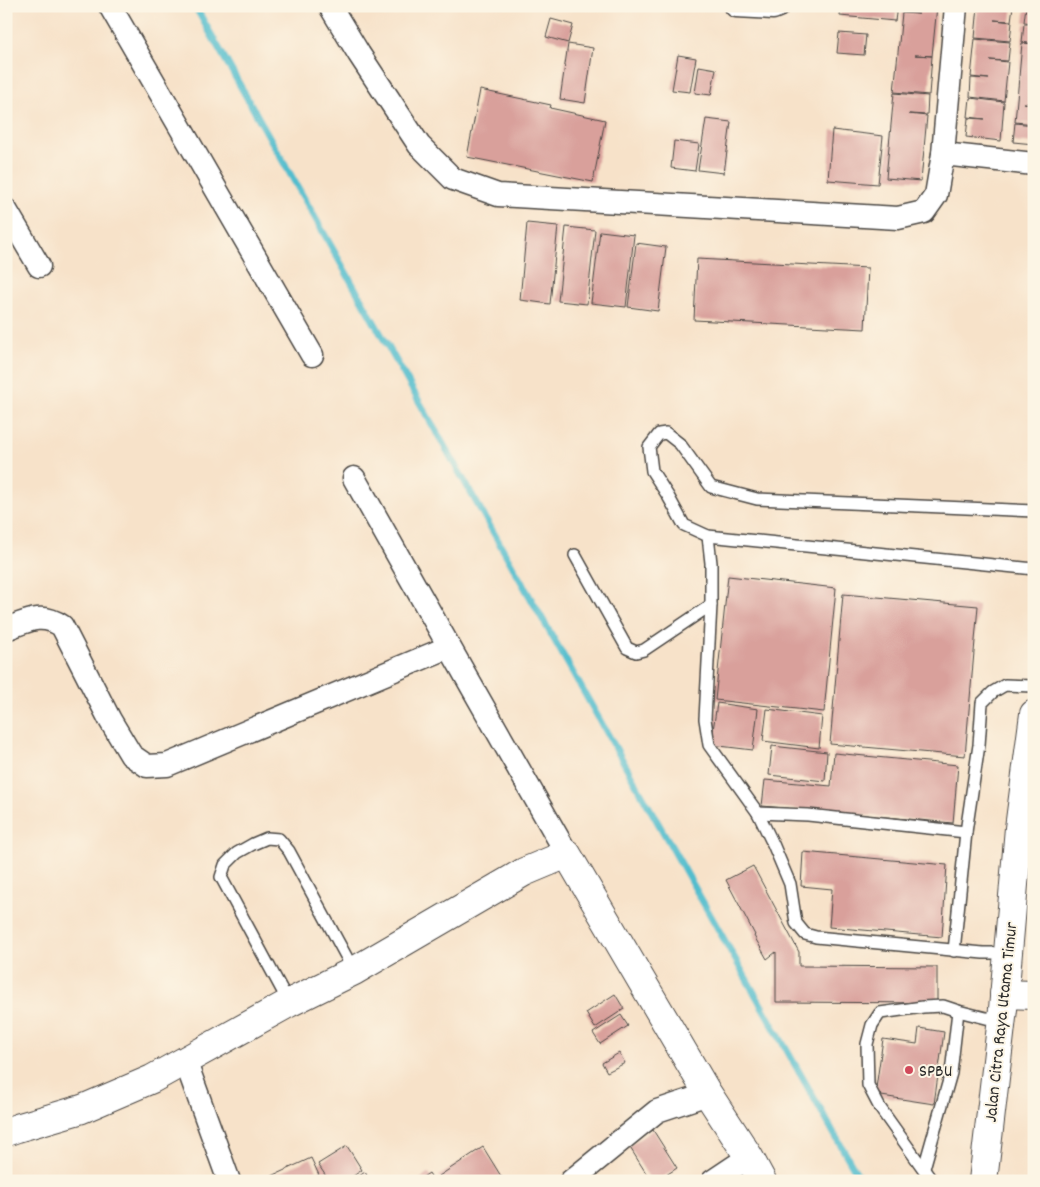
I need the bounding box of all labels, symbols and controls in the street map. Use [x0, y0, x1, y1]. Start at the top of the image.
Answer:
street label: Jalan Citra Raya Utama Timur [980, 921, 1025, 1124]
place label: SPBU [919, 1060, 952, 1085]
marker: SPBU [903, 1064, 915, 1076]

